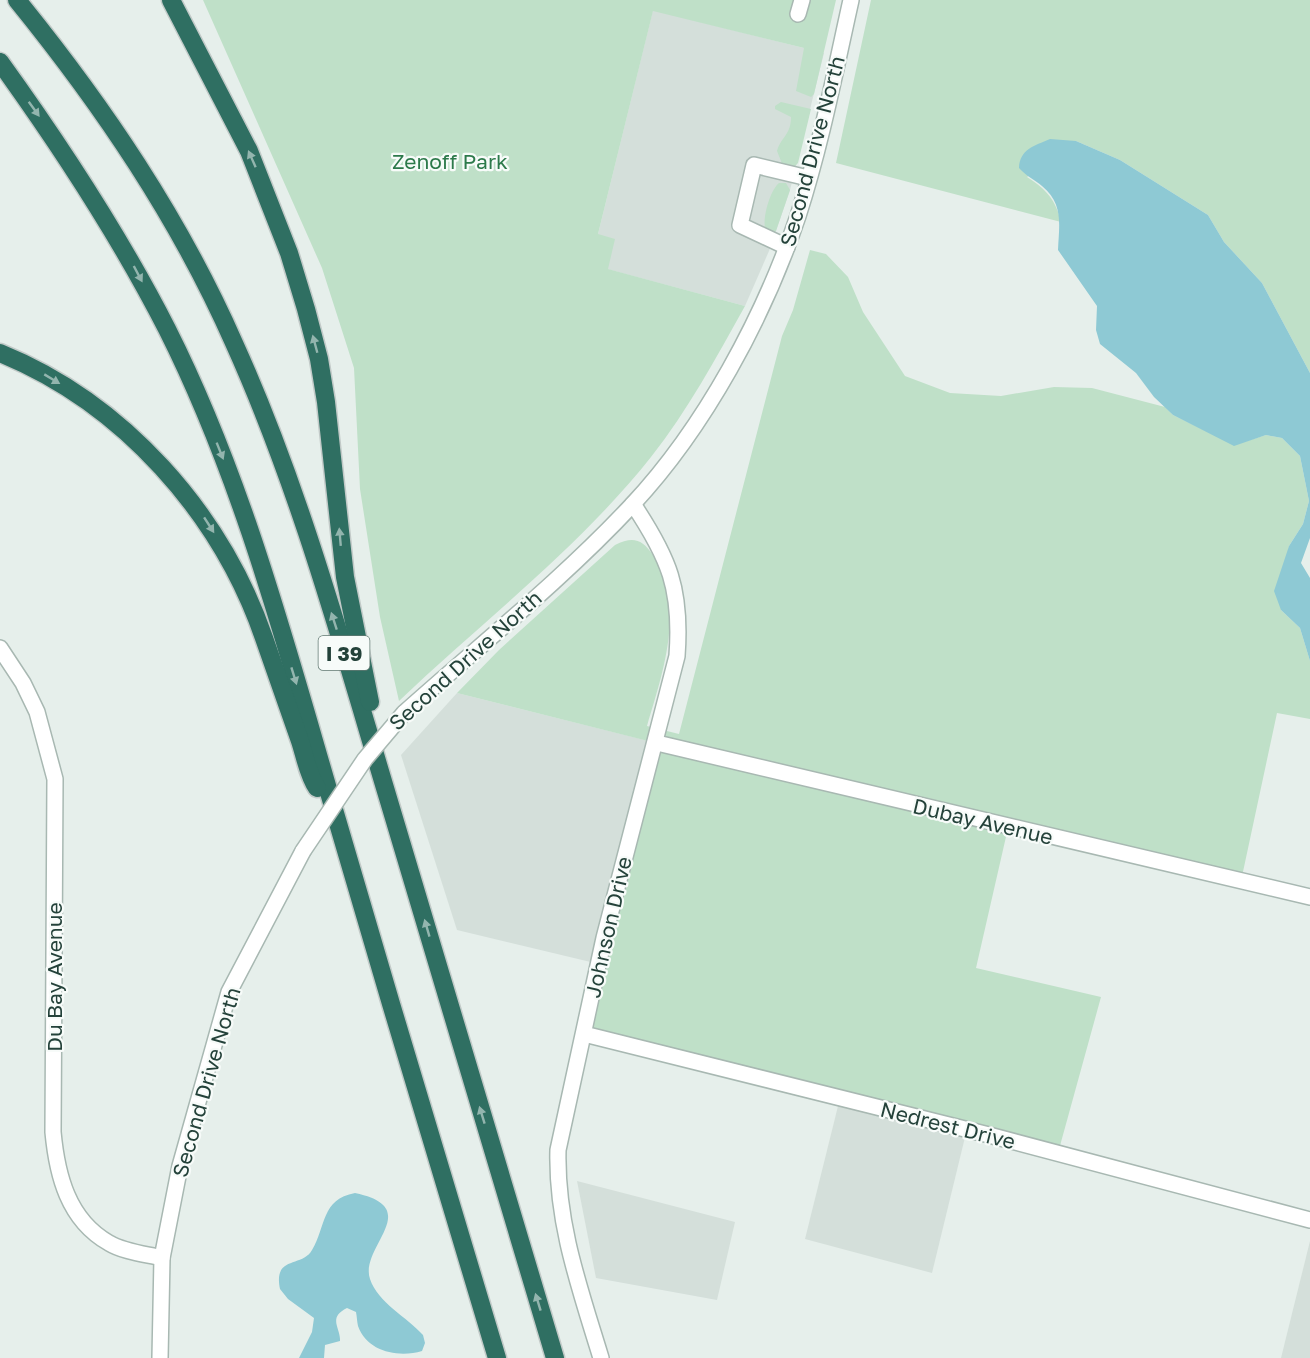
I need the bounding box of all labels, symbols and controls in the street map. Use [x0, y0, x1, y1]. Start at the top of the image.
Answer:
street label: Second Drive North [774, 53, 850, 249]
one-way arrow [28, 102, 40, 117]
park label: Zenoff Park [392, 148, 508, 174]
one-way arrow [248, 151, 257, 168]
one-way arrow [133, 266, 143, 283]
one-way arrow [310, 334, 320, 353]
one-way arrow [44, 374, 60, 385]
one-way arrow [216, 442, 225, 460]
one-way arrow [203, 517, 214, 534]
one-way arrow [335, 527, 345, 546]
street label: Second Drive North [383, 585, 547, 735]
one-way arrow [328, 612, 338, 630]
road number: I 39 [318, 636, 370, 670]
one-way arrow [290, 667, 299, 685]
street label: Dubay Avenue [910, 792, 1056, 850]
street label: Johnson Drive [579, 854, 637, 1000]
street label: Du Bay Avenue [41, 902, 67, 1052]
one-way arrow [422, 919, 431, 937]
street label: Second Drive North [166, 984, 246, 1180]
street label: Nedrest Drive [878, 1096, 1018, 1154]
one-way arrow [477, 1106, 486, 1124]
one-way arrow [533, 1293, 542, 1311]

